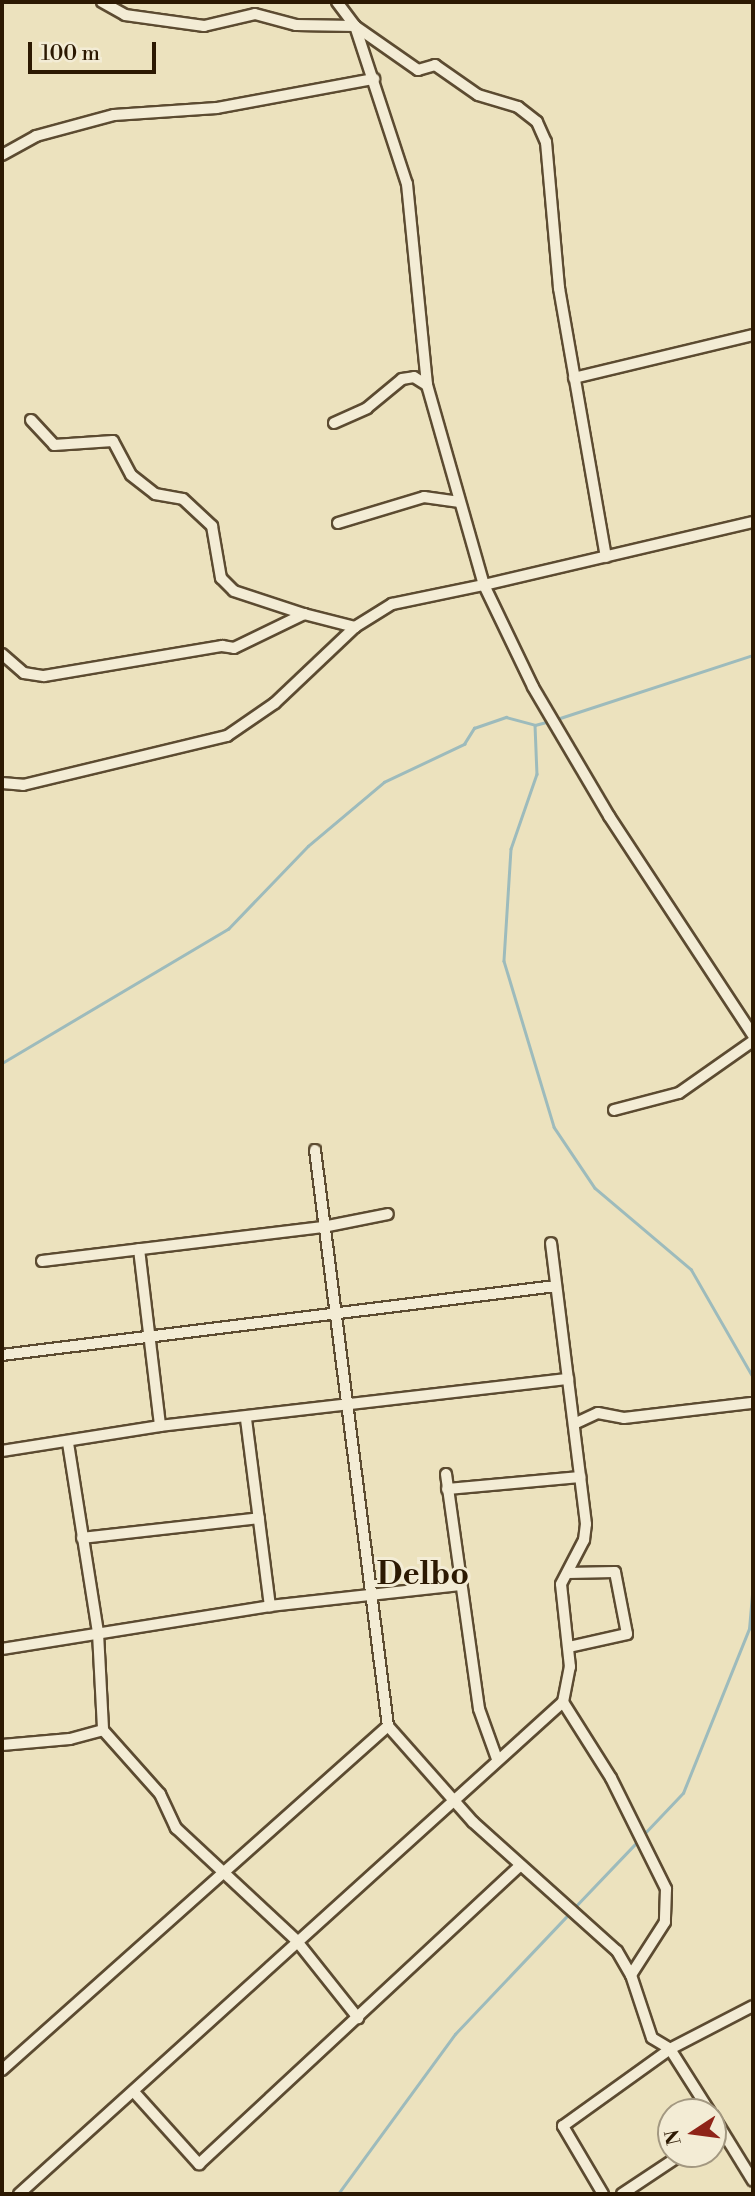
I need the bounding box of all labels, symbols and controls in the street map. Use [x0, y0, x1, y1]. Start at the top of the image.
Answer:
scale bar [32, 28, 159, 72]
text: 100 m [41, 41, 100, 67]
district label: Delbo [377, 1555, 469, 1593]
north arrow [657, 2098, 727, 2168]
text: N [660, 2127, 687, 2147]

